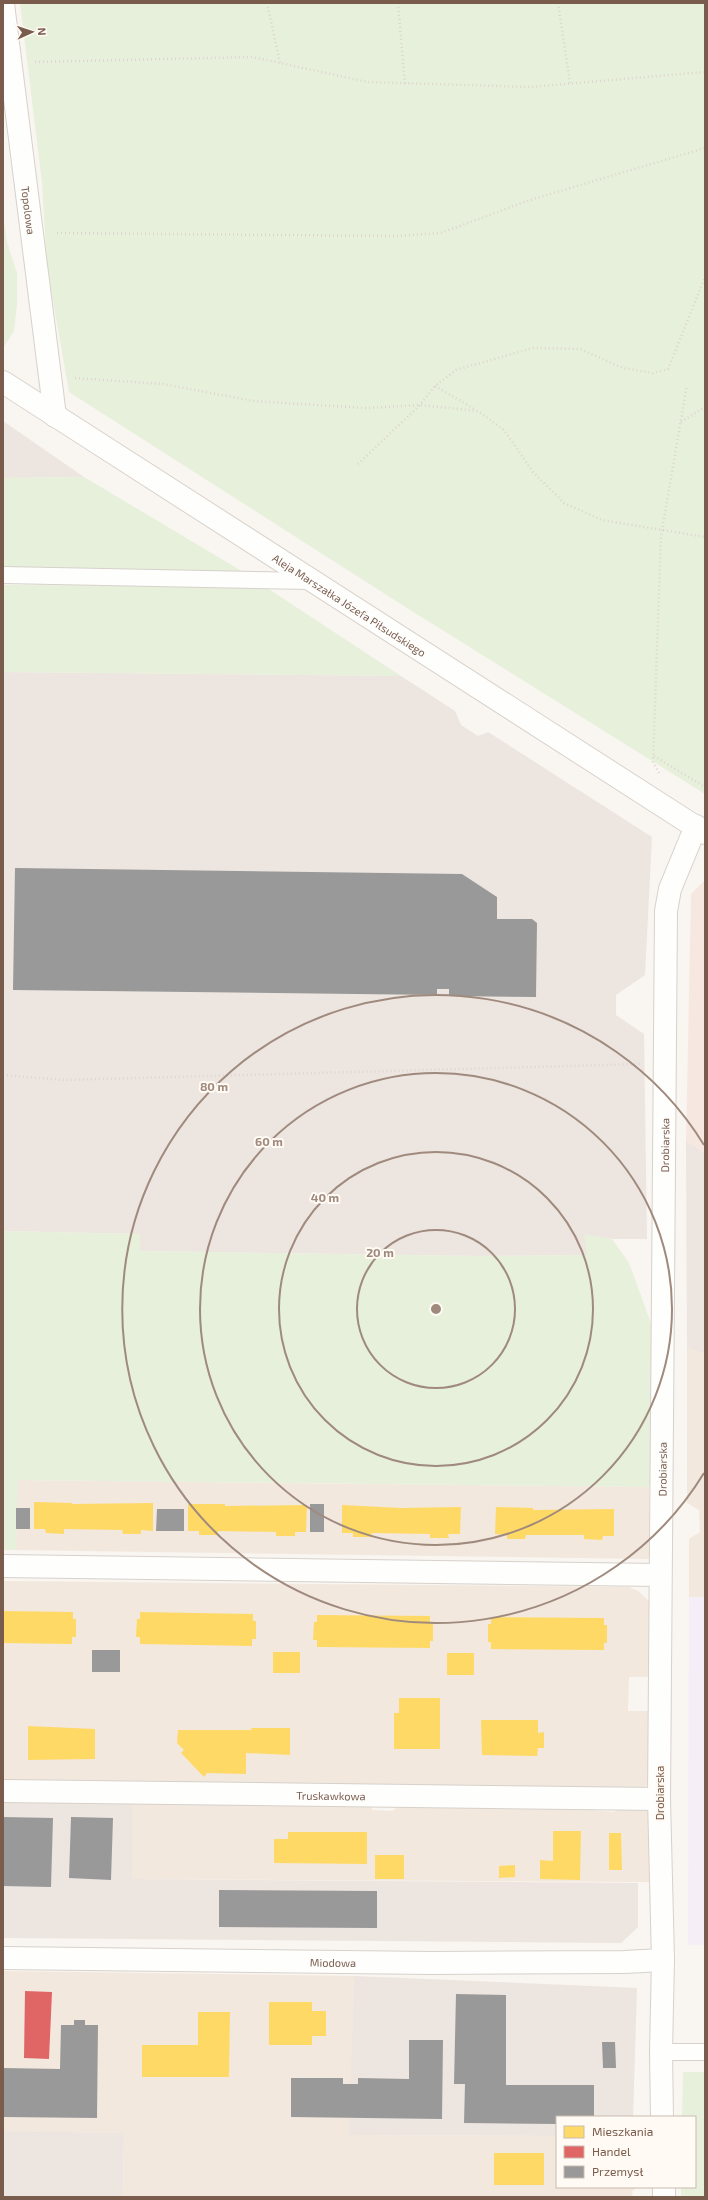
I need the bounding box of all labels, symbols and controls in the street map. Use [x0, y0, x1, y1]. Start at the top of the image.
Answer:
north arrow [12, 12, 52, 52]
text: N [36, 27, 49, 36]
street label: Topolowa [20, 185, 39, 235]
street label: Aleja Marszałka Józefa Piłsudskiego [271, 551, 429, 659]
text: 80 m [200, 1079, 228, 1093]
street label: Drobiarska [657, 1118, 671, 1172]
text: 60 m [255, 1134, 283, 1148]
text: 40 m [311, 1190, 339, 1204]
text: 20 m [366, 1245, 394, 1259]
centre of rings [429, 1302, 443, 1316]
street label: Drobiarska [655, 1442, 668, 1496]
street label: Drobiarska [653, 1766, 666, 1820]
street label: Truskawkowa [296, 1788, 366, 1802]
street label: Miodowa [310, 1955, 356, 1969]
legend [556, 2116, 696, 2188]
text: Mieszkania [592, 2124, 653, 2138]
text: Handel [592, 2144, 631, 2158]
text: Przemysł [592, 2164, 643, 2178]

